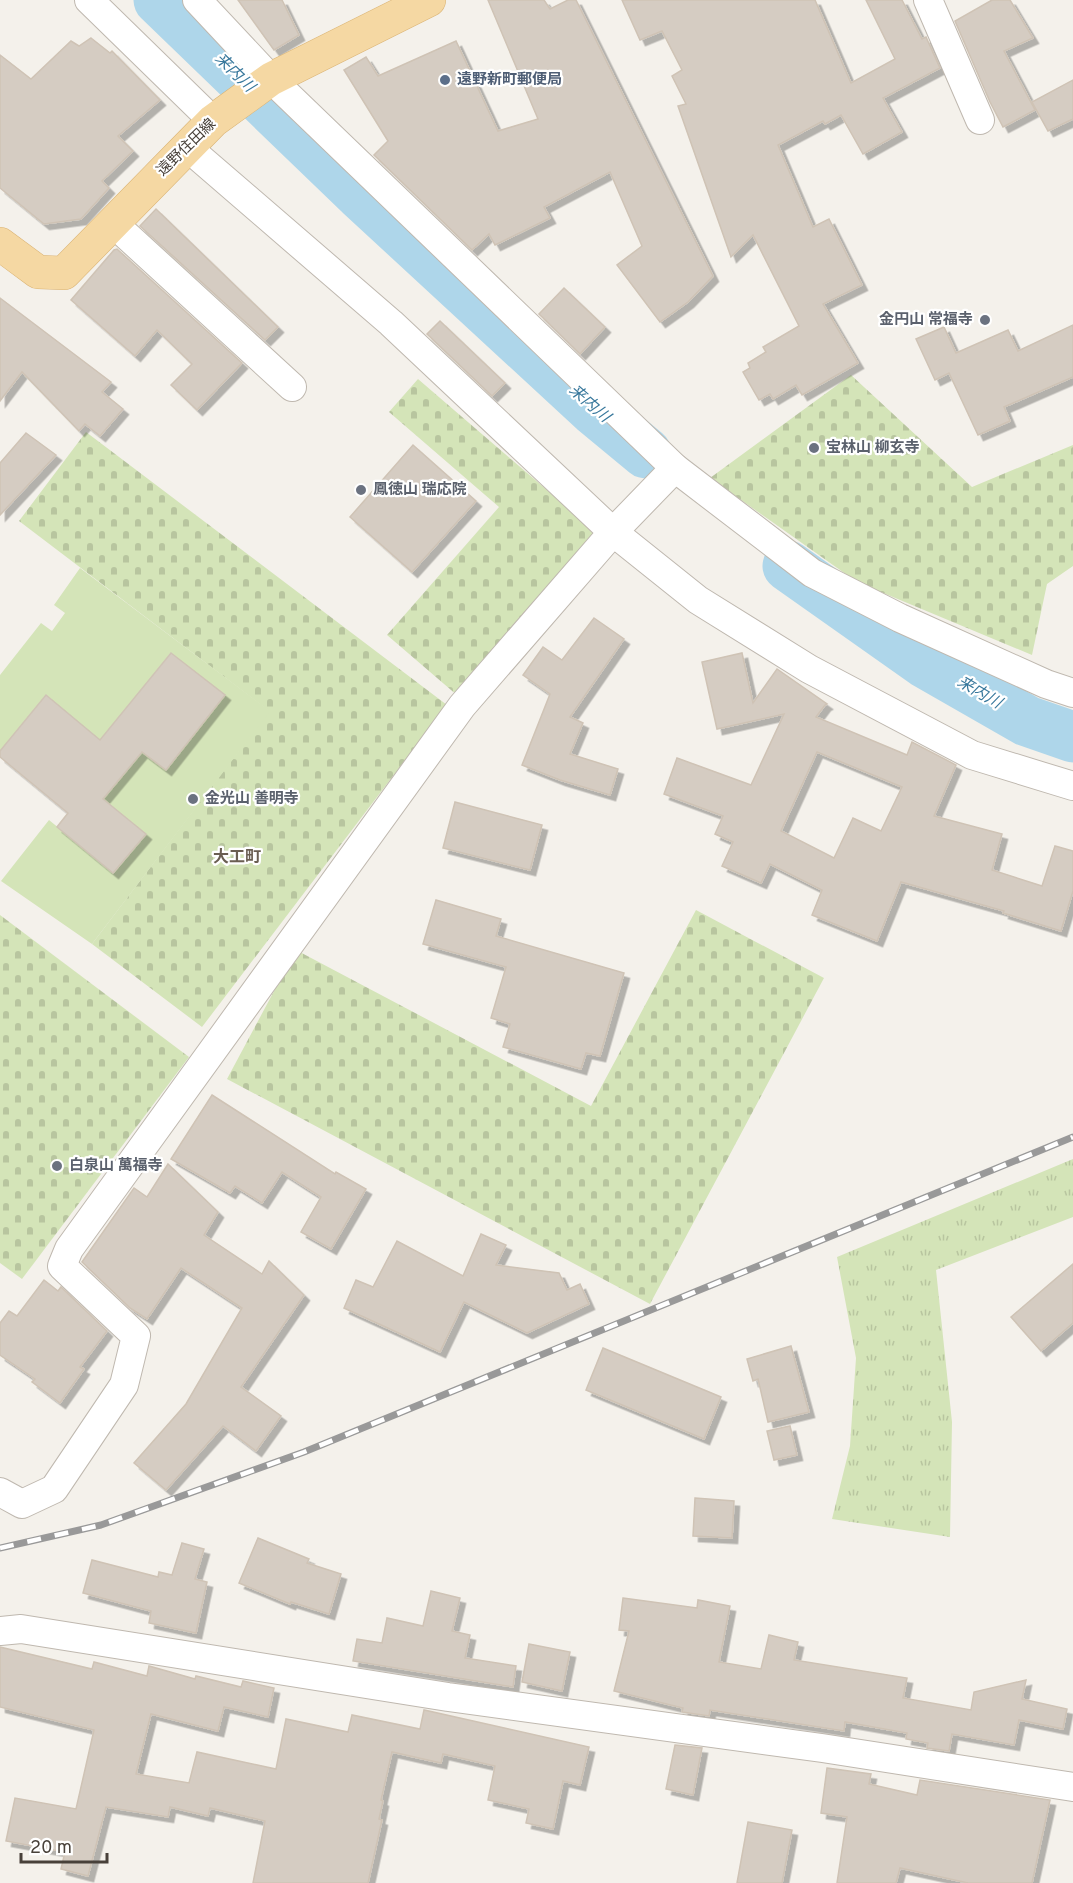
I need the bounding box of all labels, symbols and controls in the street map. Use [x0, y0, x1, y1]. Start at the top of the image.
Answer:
water label: 来内川 [210, 49, 260, 98]
place label: 遠野新町郵便局 [457, 71, 562, 90]
marker: 遠野新町郵便局 [438, 73, 452, 87]
street label: 遠野住田線 [153, 115, 221, 181]
place label: 金円山 常福寺 [879, 311, 973, 330]
marker: 金円山 常福寺 [978, 313, 992, 327]
water label: 来内川 [564, 381, 615, 429]
place label: 宝林山 柳玄寺 [826, 439, 920, 458]
marker: 宝林山 柳玄寺 [807, 441, 821, 455]
place label: 鳳徳山 瑞応院 [373, 481, 467, 500]
marker: 鳳徳山 瑞応院 [354, 483, 368, 497]
water label: 来内川 [953, 672, 1007, 715]
place label: 金光山 善明寺 [205, 790, 299, 809]
marker: 金光山 善明寺 [186, 792, 200, 806]
district label: 大工町 [213, 848, 261, 868]
place label: 白泉山 萬福寺 [69, 1156, 163, 1176]
marker: 白泉山 萬福寺 [50, 1159, 64, 1173]
scale bar [21, 1826, 106, 1864]
text: 20 m [30, 1837, 72, 1860]

